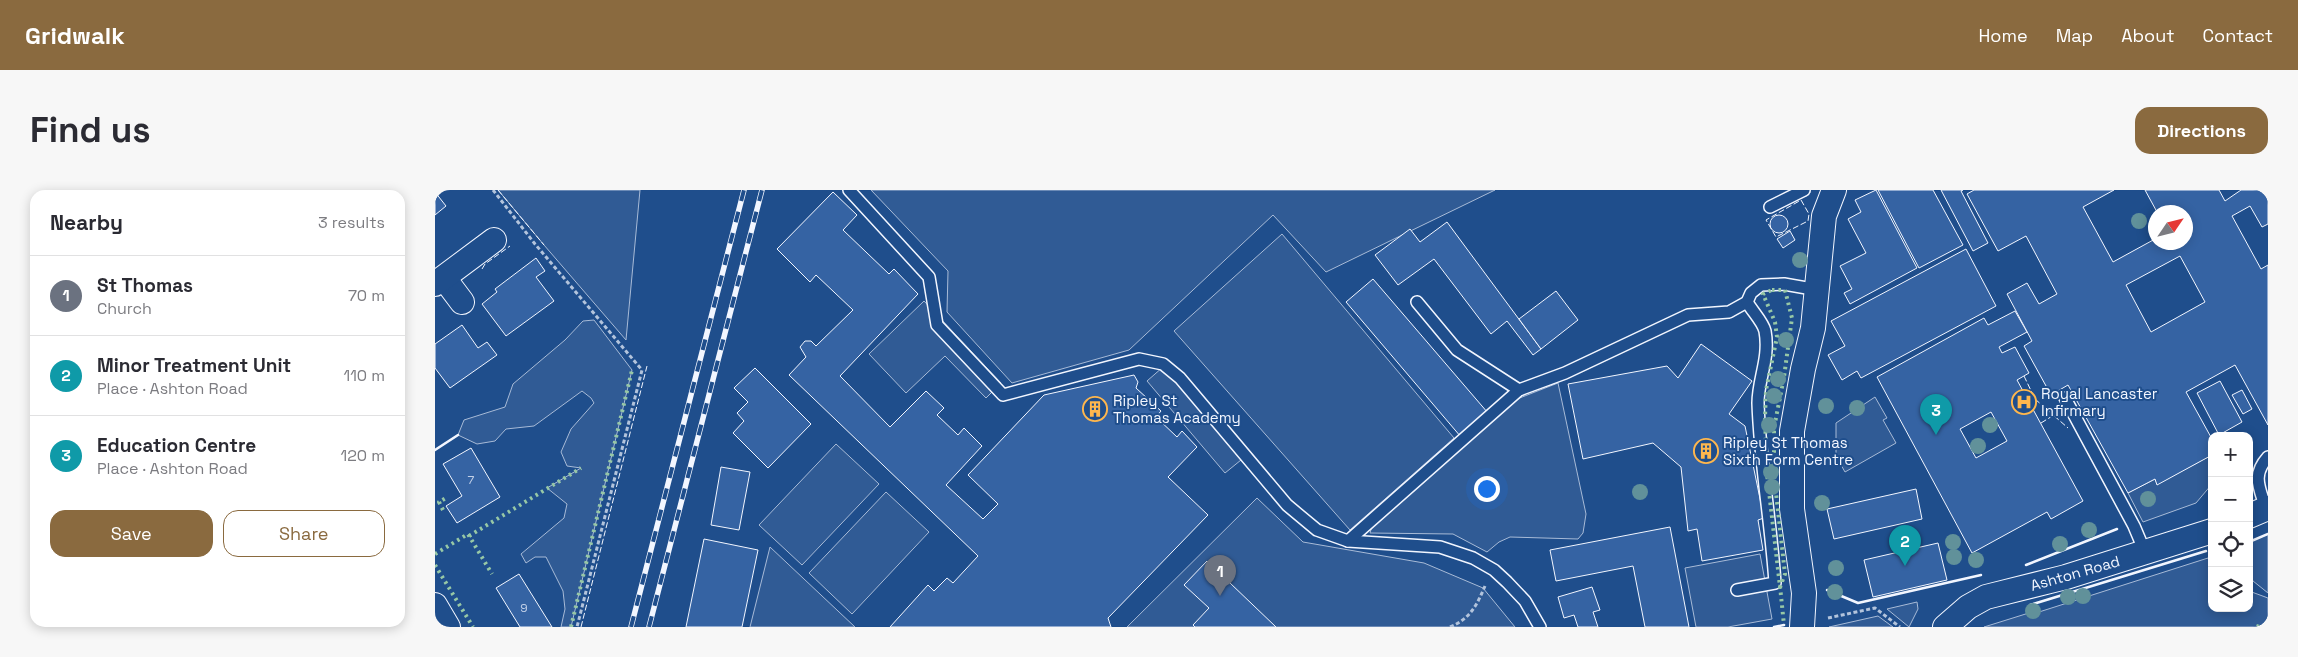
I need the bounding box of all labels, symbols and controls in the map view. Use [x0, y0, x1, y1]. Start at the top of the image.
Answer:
text: Gridwalk [25, 20, 125, 51]
text: Home [1979, 24, 2028, 47]
text: Map [2056, 24, 2093, 47]
text: About [2121, 24, 2175, 47]
text: Contact [2203, 24, 2273, 47]
button: Directions [2135, 107, 2268, 154]
text: Find us [30, 108, 151, 152]
north arrow [2148, 205, 2193, 250]
text: Nearby [50, 209, 123, 236]
text: 3 results [318, 212, 385, 233]
text: St Thomas [97, 273, 193, 298]
text: 1 [62, 285, 70, 306]
text: 70 m [348, 285, 385, 306]
text: Church [97, 298, 152, 319]
text: Minor Treatment Unit [97, 353, 291, 378]
text: 2 [61, 365, 71, 386]
text: 110 m [343, 365, 385, 386]
text: Place · Ashton Road [97, 378, 248, 399]
place label: Royal Lancaster Infirmary [2041, 384, 2158, 420]
hospital icon: Royal Lancaster Infirmary [2011, 389, 2037, 415]
place label: Ripley St Thomas Academy [1113, 391, 1241, 427]
pin: 3 [1920, 394, 1952, 435]
building icon: Ripley St Thomas Academy [1082, 396, 1108, 422]
map controls [2208, 432, 2253, 612]
button: + [2208, 432, 2253, 477]
text: Education Centre [97, 433, 256, 458]
place label: Ripley St Thomas Sixth Form Centre [1723, 433, 1853, 469]
building icon: Ripley St Thomas Sixth Form Centre [1693, 438, 1719, 464]
text: 3 [61, 445, 71, 466]
text: 120 m [341, 445, 385, 466]
text: Place · Ashton Road [97, 458, 248, 479]
house number: 7 [468, 472, 475, 488]
your location [1474, 476, 1500, 502]
button: − [2208, 477, 2253, 522]
button: Save [50, 510, 213, 557]
button: Share [223, 510, 385, 557]
button: locate [2208, 522, 2253, 567]
pin: 2 [1889, 525, 1921, 566]
street label: Ashton Road [2028, 551, 2122, 595]
pin: 1 [1204, 555, 1236, 596]
button: layers [2208, 567, 2253, 612]
house number: 9 [520, 600, 528, 616]

